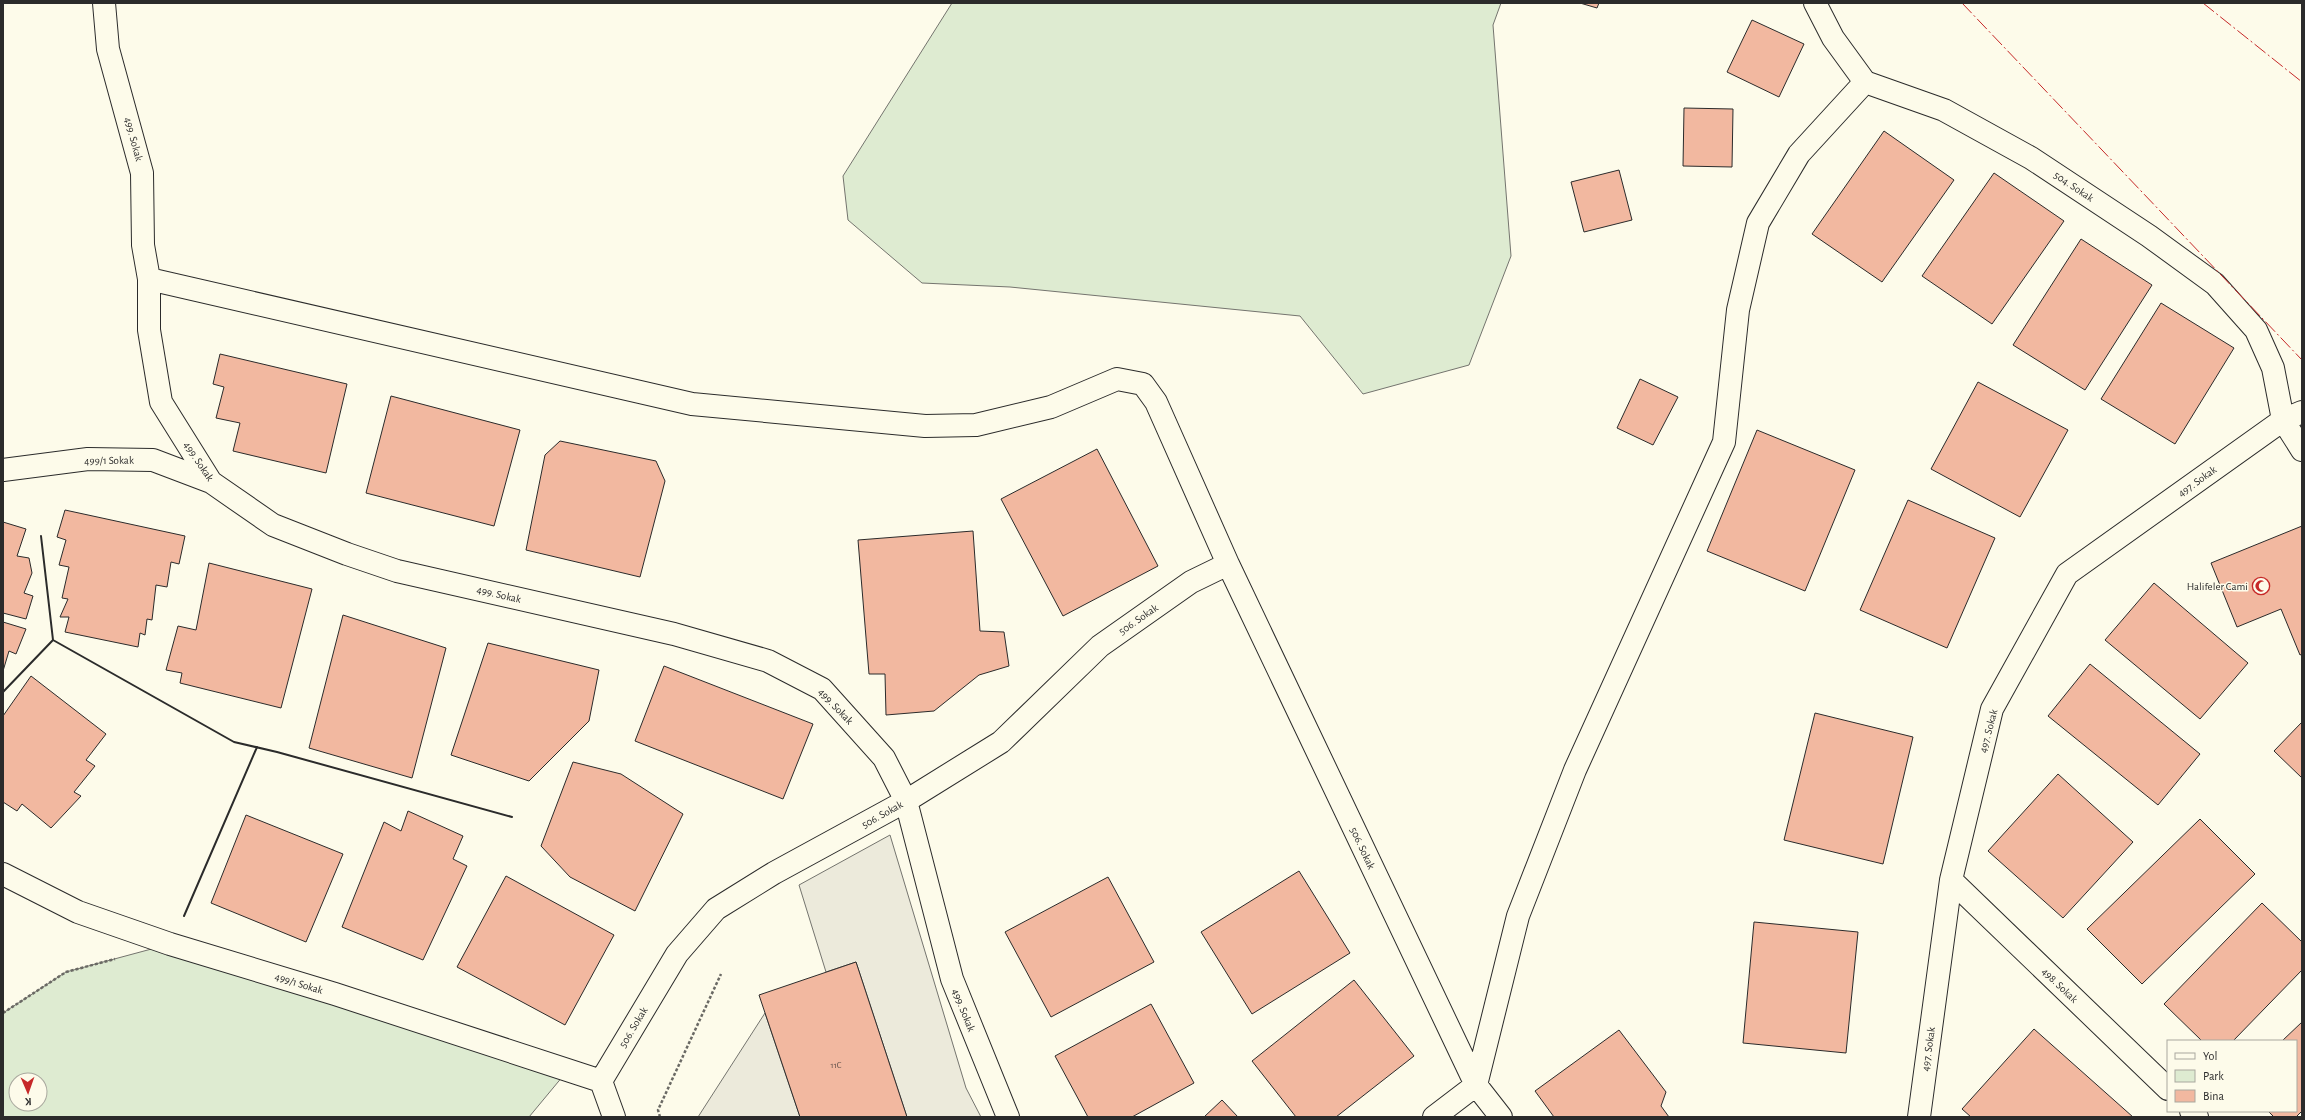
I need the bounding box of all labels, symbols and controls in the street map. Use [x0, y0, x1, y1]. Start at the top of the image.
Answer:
street label: 499. Sokak [122, 116, 145, 162]
street label: 504. Sokak [2052, 169, 2096, 204]
street label: 499. Sokak [181, 439, 216, 483]
street label: 499/1 Sokak [84, 455, 134, 466]
street label: 497. Sokak [2176, 464, 2219, 499]
mosque icon: Halifeler Cami [2251, 576, 2271, 596]
place label: Halifeler Cami [2187, 581, 2248, 592]
street label: 499. Sokak [476, 584, 522, 605]
street label: 506. Sokak [1117, 602, 1160, 637]
street label: 499. Sokak [816, 686, 855, 726]
street label: 497. Sokak [1977, 708, 2000, 754]
street label: 506. Sokak [860, 799, 905, 830]
street label: 506. Sokak [1348, 825, 1377, 871]
street label: 498. Sokak [2040, 966, 2080, 1005]
street label: 499/1 Sokak [274, 971, 324, 996]
street label: 499. Sokak [950, 987, 977, 1033]
street label: 506. Sokak [617, 1005, 650, 1049]
street label: 497. Sokak [1920, 1026, 1937, 1072]
legend [2167, 1040, 2297, 1112]
text: Yol [2203, 1050, 2217, 1062]
house number: 11C [831, 1061, 842, 1070]
text: Park [2203, 1070, 2224, 1082]
north arrow [8, 1072, 48, 1112]
text: Bina [2203, 1090, 2225, 1102]
text: K [24, 1096, 32, 1107]

